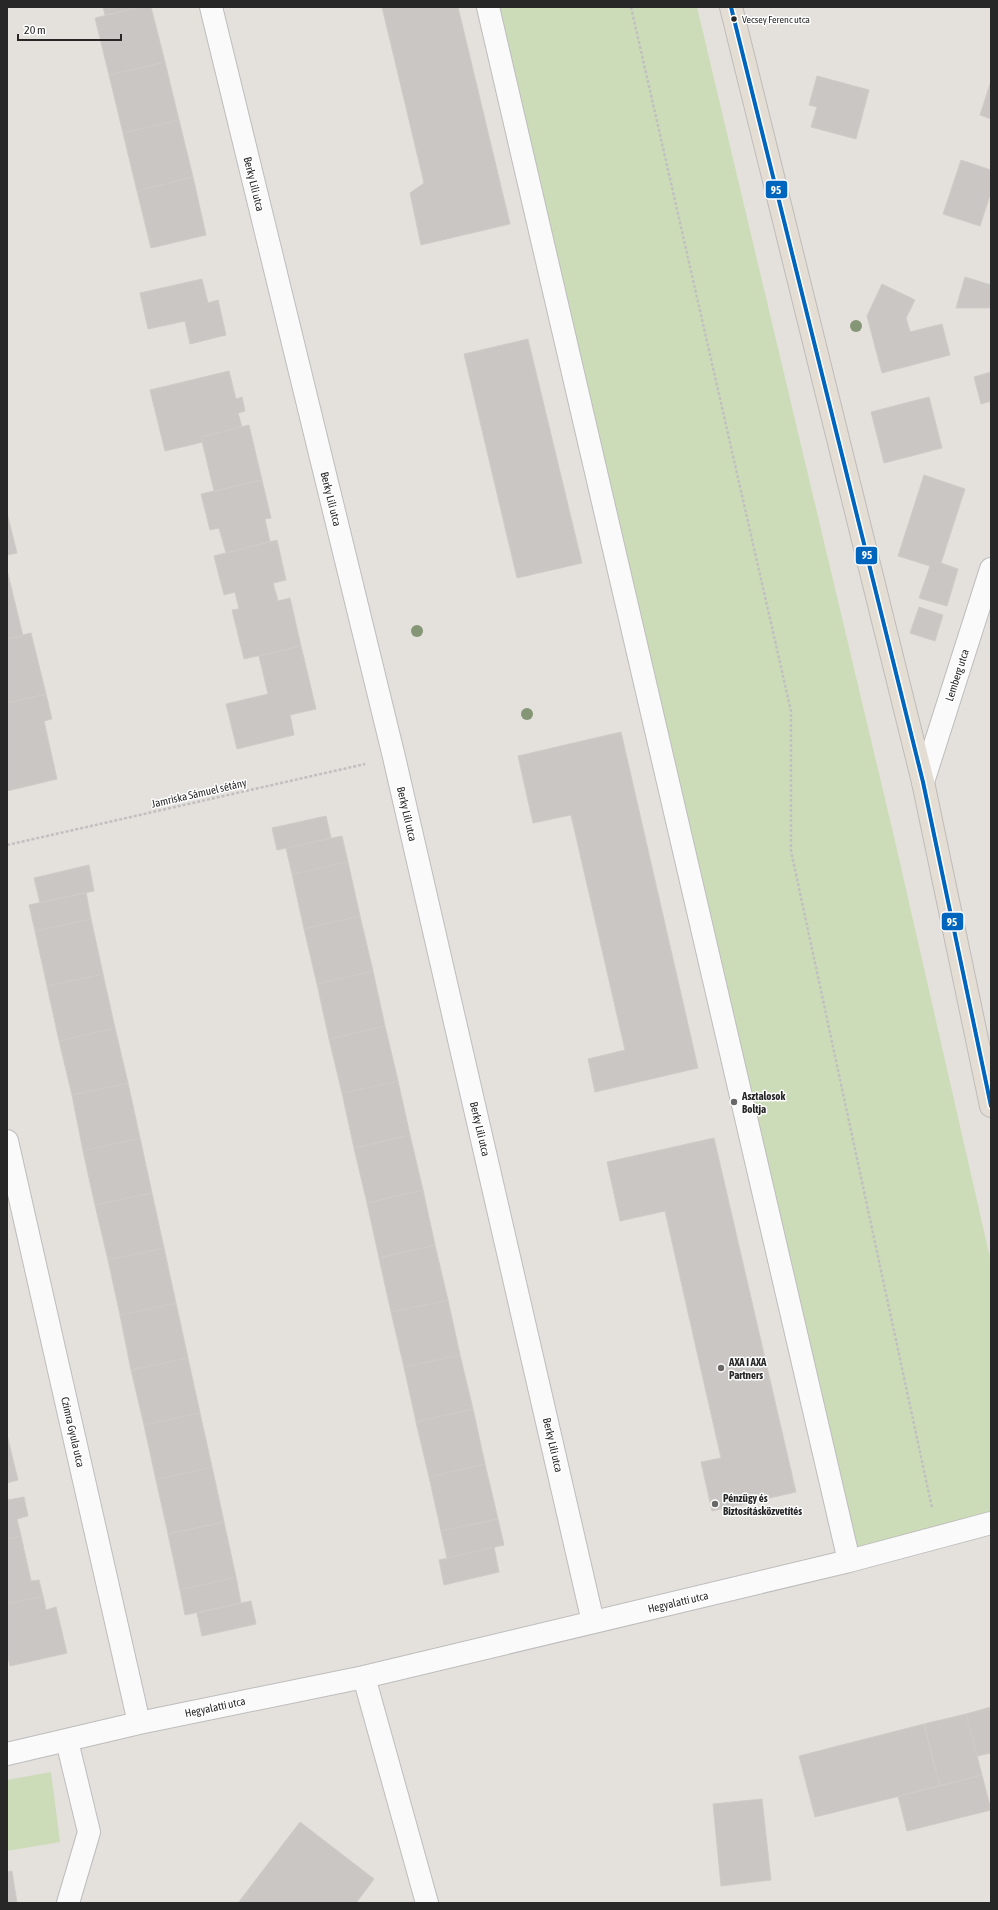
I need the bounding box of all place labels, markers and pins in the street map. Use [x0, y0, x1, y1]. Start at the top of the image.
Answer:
marker: Vecsey Ferenc utca [729, 14, 739, 24]
place label: Vecsey Ferenc utca [742, 14, 810, 25]
place label: Asztalosok Boltja [741, 1090, 786, 1115]
marker: Asztalosok Boltja [729, 1097, 739, 1107]
place label: AXA I AXA Partners [728, 1356, 767, 1381]
marker: AXA I AXA Partners [716, 1363, 726, 1373]
place label: Pénzügy és Biztosításközvetítés [723, 1492, 802, 1517]
marker: Pénzügy és Biztosításközvetítés [710, 1499, 720, 1509]

